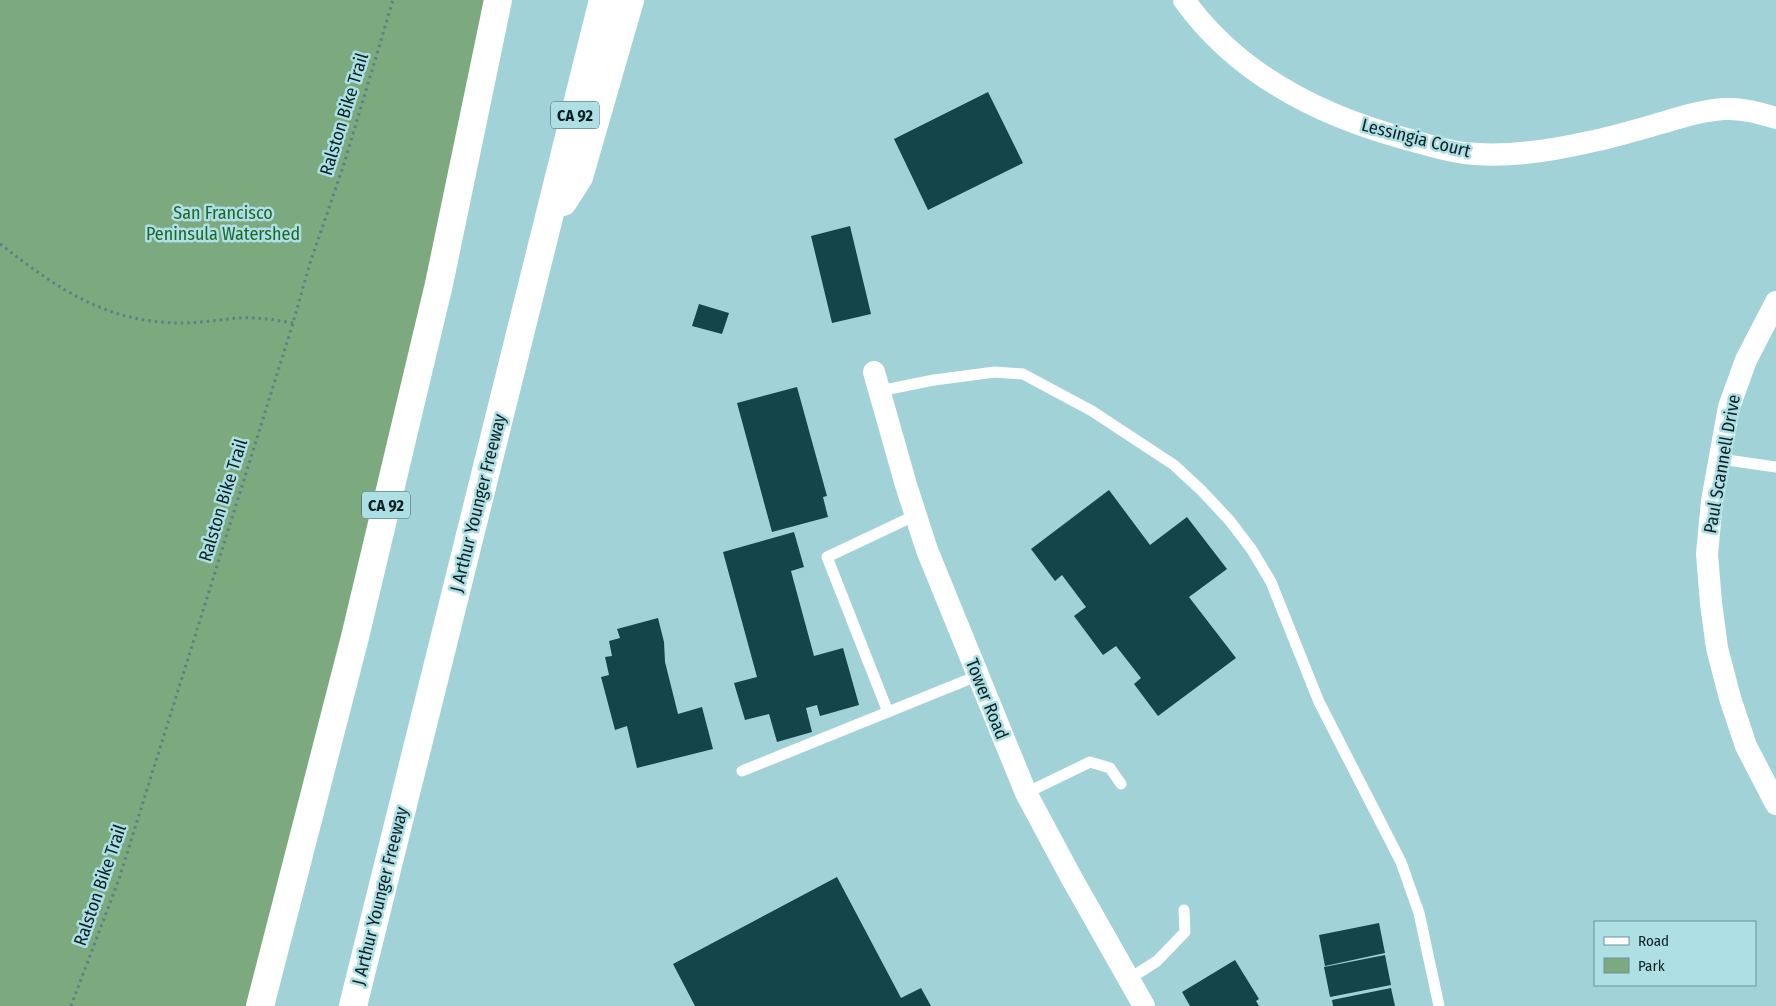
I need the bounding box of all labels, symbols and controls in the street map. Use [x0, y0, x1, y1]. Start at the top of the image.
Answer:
street label: Ralston Bike Trail [315, 50, 373, 178]
road number: CA 92 [551, 102, 599, 128]
street label: Lessingia Court [1359, 114, 1473, 162]
park label: San Francisco Peninsula Watershed [146, 202, 300, 245]
street label: Paul Scannell Drive [1699, 393, 1745, 535]
street label: J Arthur Younger Freeway [445, 412, 511, 594]
street label: Ralston Bike Trail [194, 436, 252, 564]
road number: CA 92 [362, 492, 410, 518]
street label: Tower Road [961, 655, 1013, 743]
street label: J Arthur Younger Freeway [347, 805, 413, 987]
street label: Ralston Bike Trail [69, 821, 131, 949]
legend [1594, 921, 1756, 986]
text: Road [1638, 932, 1669, 950]
text: Park [1638, 957, 1665, 975]

